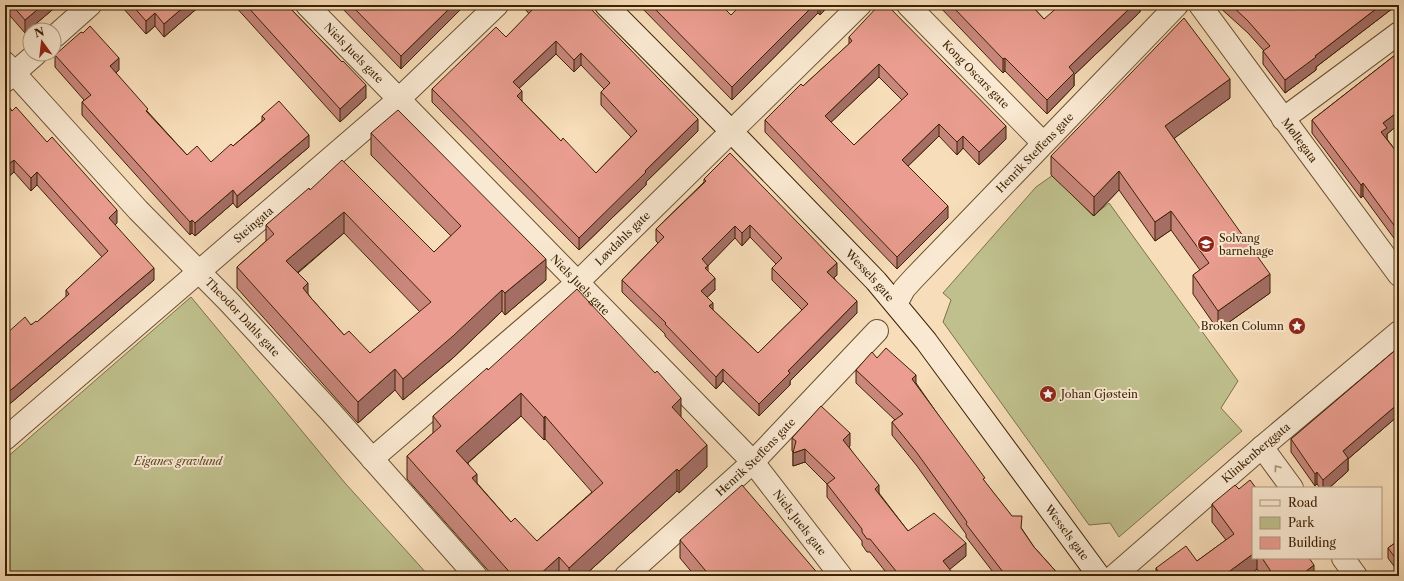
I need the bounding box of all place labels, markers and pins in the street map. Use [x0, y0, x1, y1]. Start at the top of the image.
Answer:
place label: Solvang barnehage [1219, 231, 1274, 258]
school or university icon: Solvang barnehage [1196, 234, 1216, 254]
place icon: Broken Column [1287, 316, 1307, 336]
place label: Broken Column [1201, 319, 1284, 333]
place icon: Johan Gjøstein [1038, 384, 1058, 404]
place label: Johan Gjøstein [1059, 387, 1138, 401]

